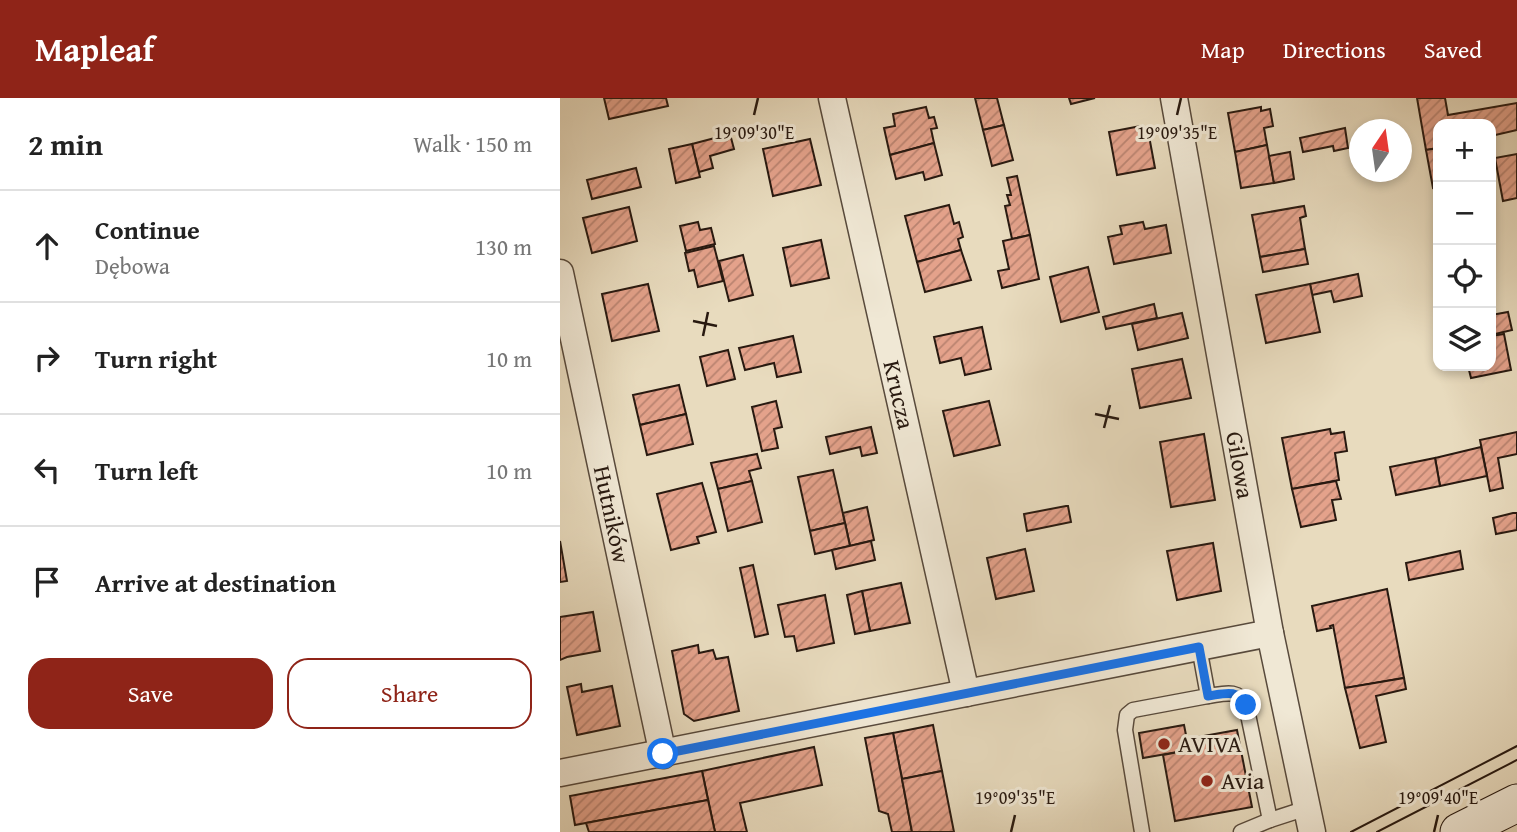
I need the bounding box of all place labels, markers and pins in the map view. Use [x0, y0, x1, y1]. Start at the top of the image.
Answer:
place label: AVIVA [1178, 726, 1242, 761]
marker: AVIVA [1156, 736, 1172, 752]
place label: Avia [1221, 763, 1265, 798]
marker: Avia [1199, 773, 1215, 789]

